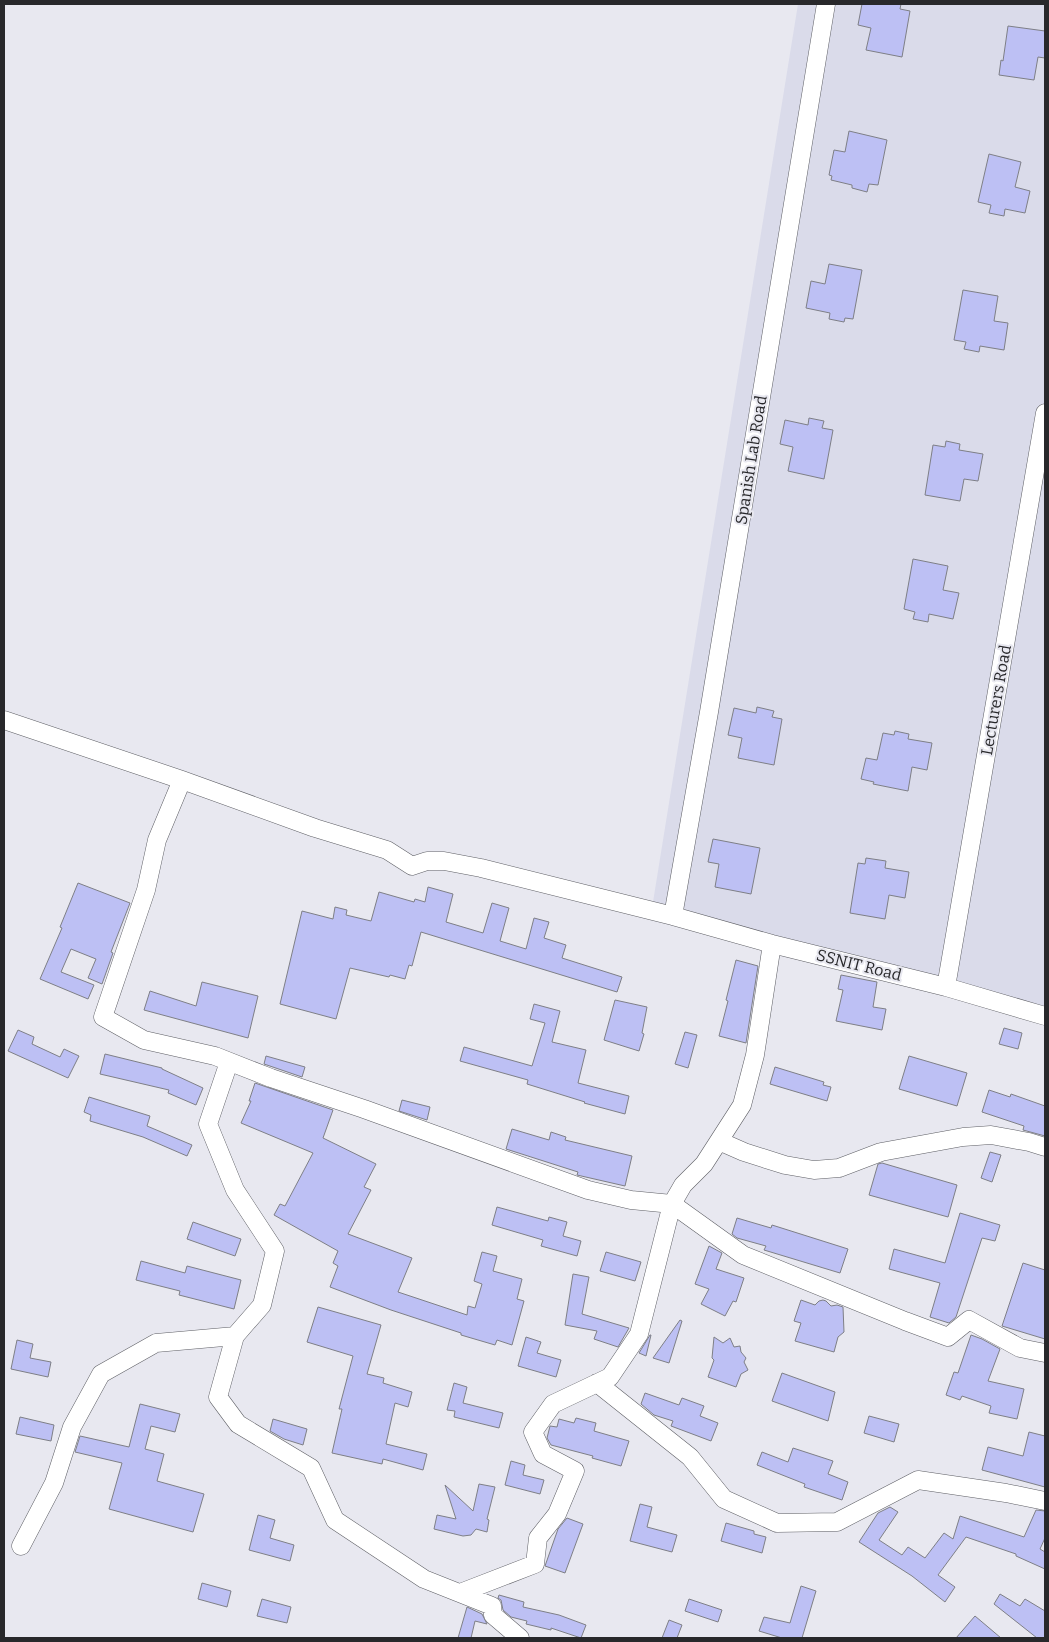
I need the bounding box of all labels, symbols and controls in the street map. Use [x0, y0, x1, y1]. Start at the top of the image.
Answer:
street label: Spanish Lab Road [731, 394, 771, 526]
street label: Lecturers Road [977, 643, 1015, 757]
street label: SSNIT Road [814, 945, 904, 985]

